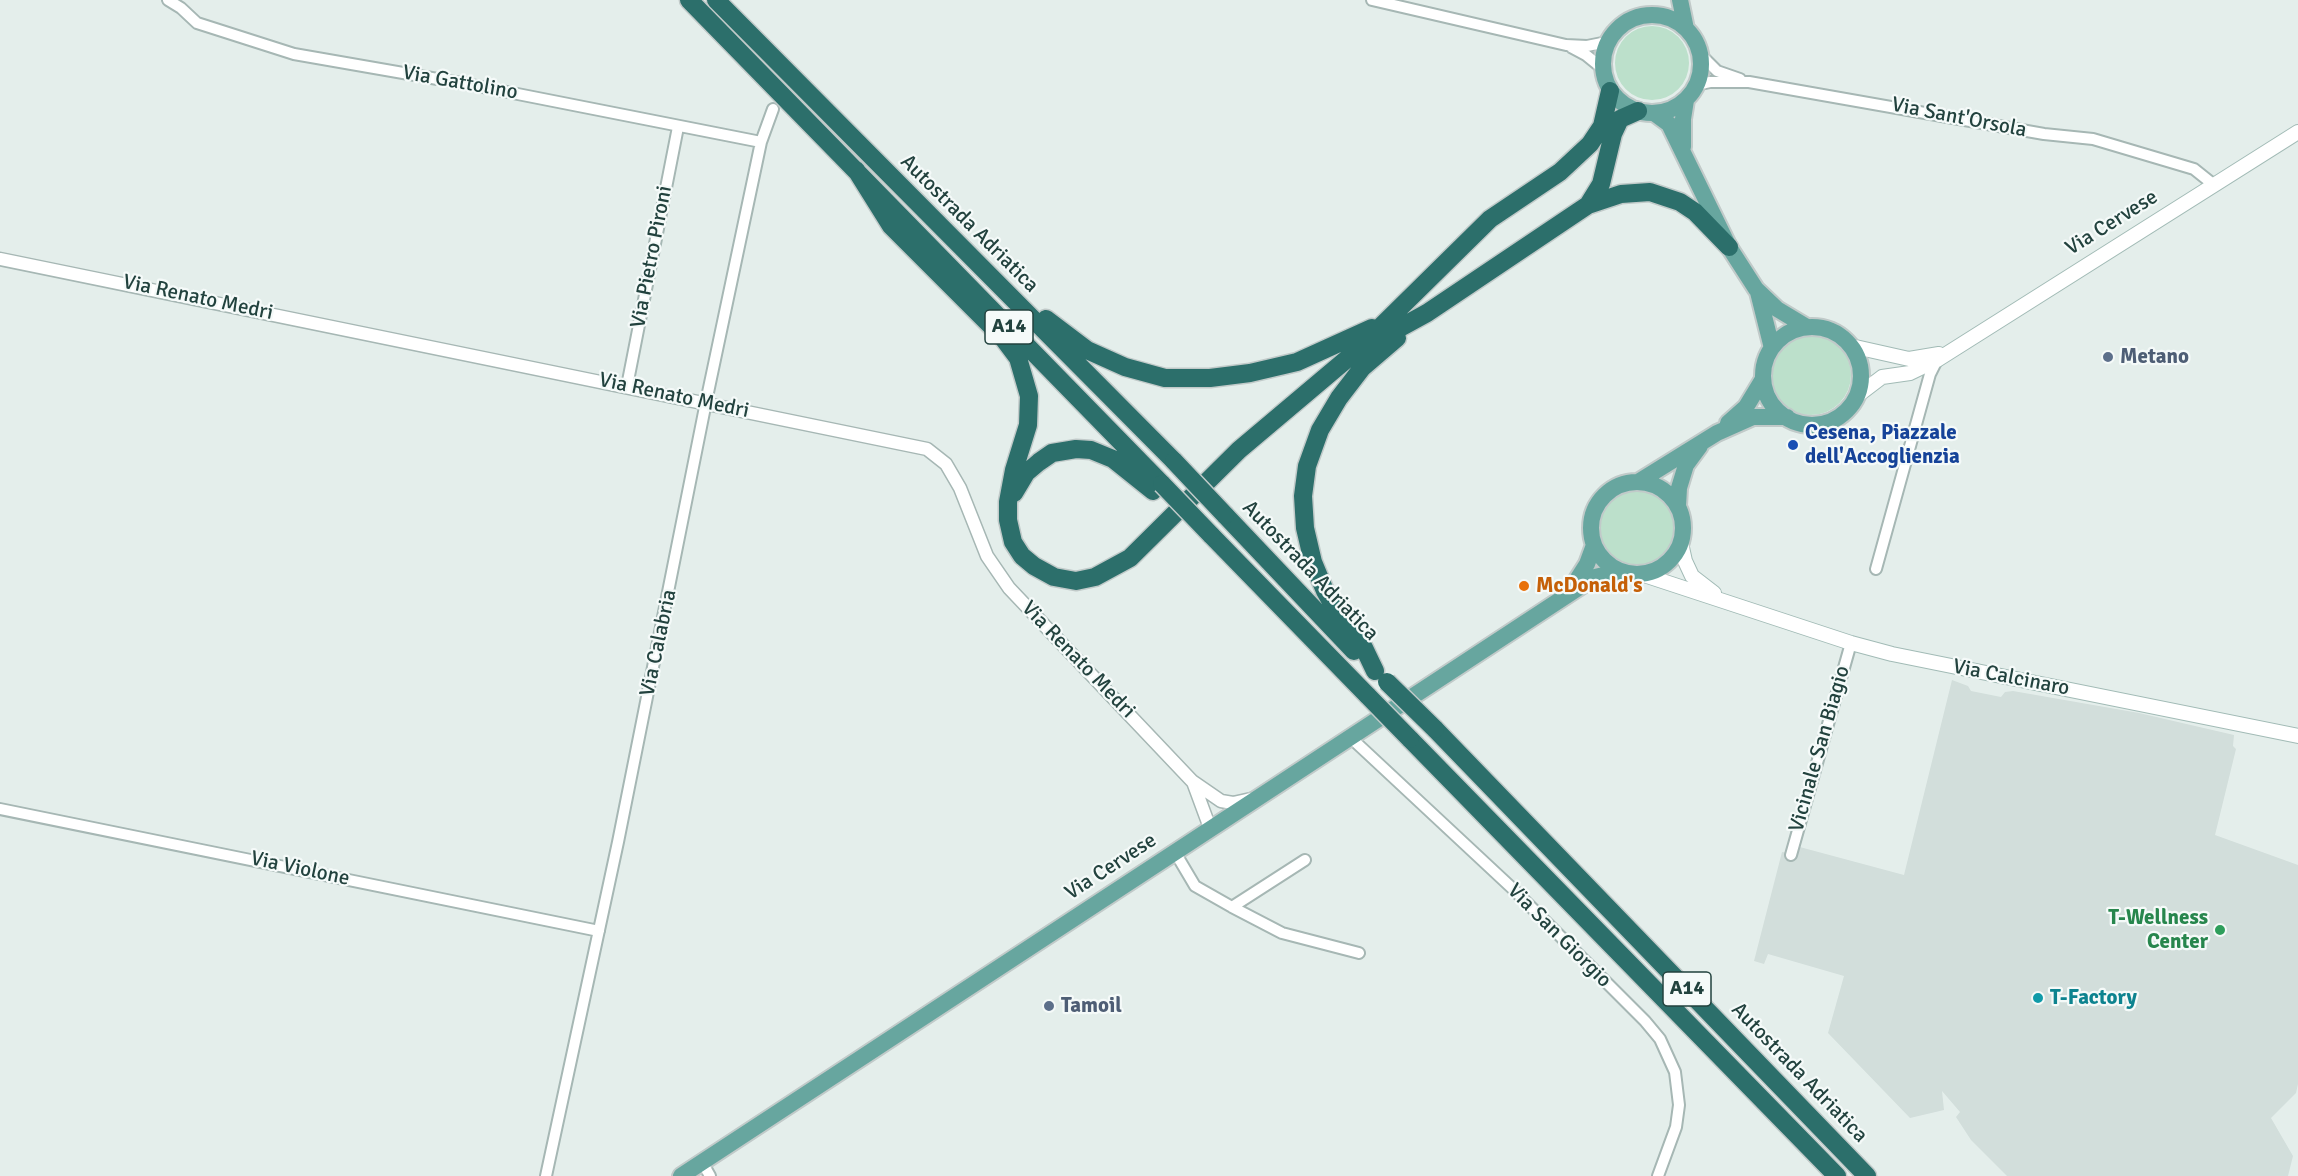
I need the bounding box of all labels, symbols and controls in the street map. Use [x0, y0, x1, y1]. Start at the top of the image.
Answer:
street label: Via Gattolino [400, 60, 520, 106]
street label: Via Sant'Orsola [1889, 93, 2029, 143]
street label: Autostrada Adriatica [895, 150, 1043, 298]
street label: Via Pietro Pironi [626, 184, 678, 330]
street label: Via Cervese [2061, 185, 2163, 261]
street label: Via Renato Medri [121, 270, 275, 326]
road number: A14 [985, 310, 1033, 344]
place label: Metano [2120, 344, 2189, 370]
marker: Metano [2101, 350, 2115, 364]
street label: Via Renato Medri [597, 368, 751, 424]
place label: Cesena, Piazzale dell'Accoglienzia [1805, 420, 1960, 470]
marker: Cesena, Piazzale dell'Accoglienzia [1786, 438, 1800, 452]
street label: Autostrada Adriatica [1237, 496, 1383, 646]
place label: McDonald's [1536, 573, 1643, 599]
marker: McDonald's [1517, 579, 1531, 593]
street label: Via Calabria [635, 587, 683, 699]
street label: Via Renato Medri [1016, 596, 1140, 724]
street label: Via Calcinaro [1951, 654, 2071, 702]
street label: Vicinale San Biagio [1784, 663, 1856, 835]
street label: Via Cervese [1061, 828, 1161, 906]
street label: Via Violone [248, 846, 352, 892]
street label: Via San Giorgio [1502, 879, 1616, 993]
place label: T-Wellness Center [2108, 905, 2208, 955]
marker: T-Wellness Center [2213, 923, 2227, 937]
road number: A14 [1663, 972, 1711, 1006]
place label: T-Factory [2050, 985, 2137, 1011]
marker: T-Factory [2031, 991, 2045, 1005]
place label: Tamoil [1061, 993, 1122, 1019]
street label: Autostrada Adriatica [1726, 998, 1872, 1148]
marker: Tamoil [1042, 999, 1056, 1013]

